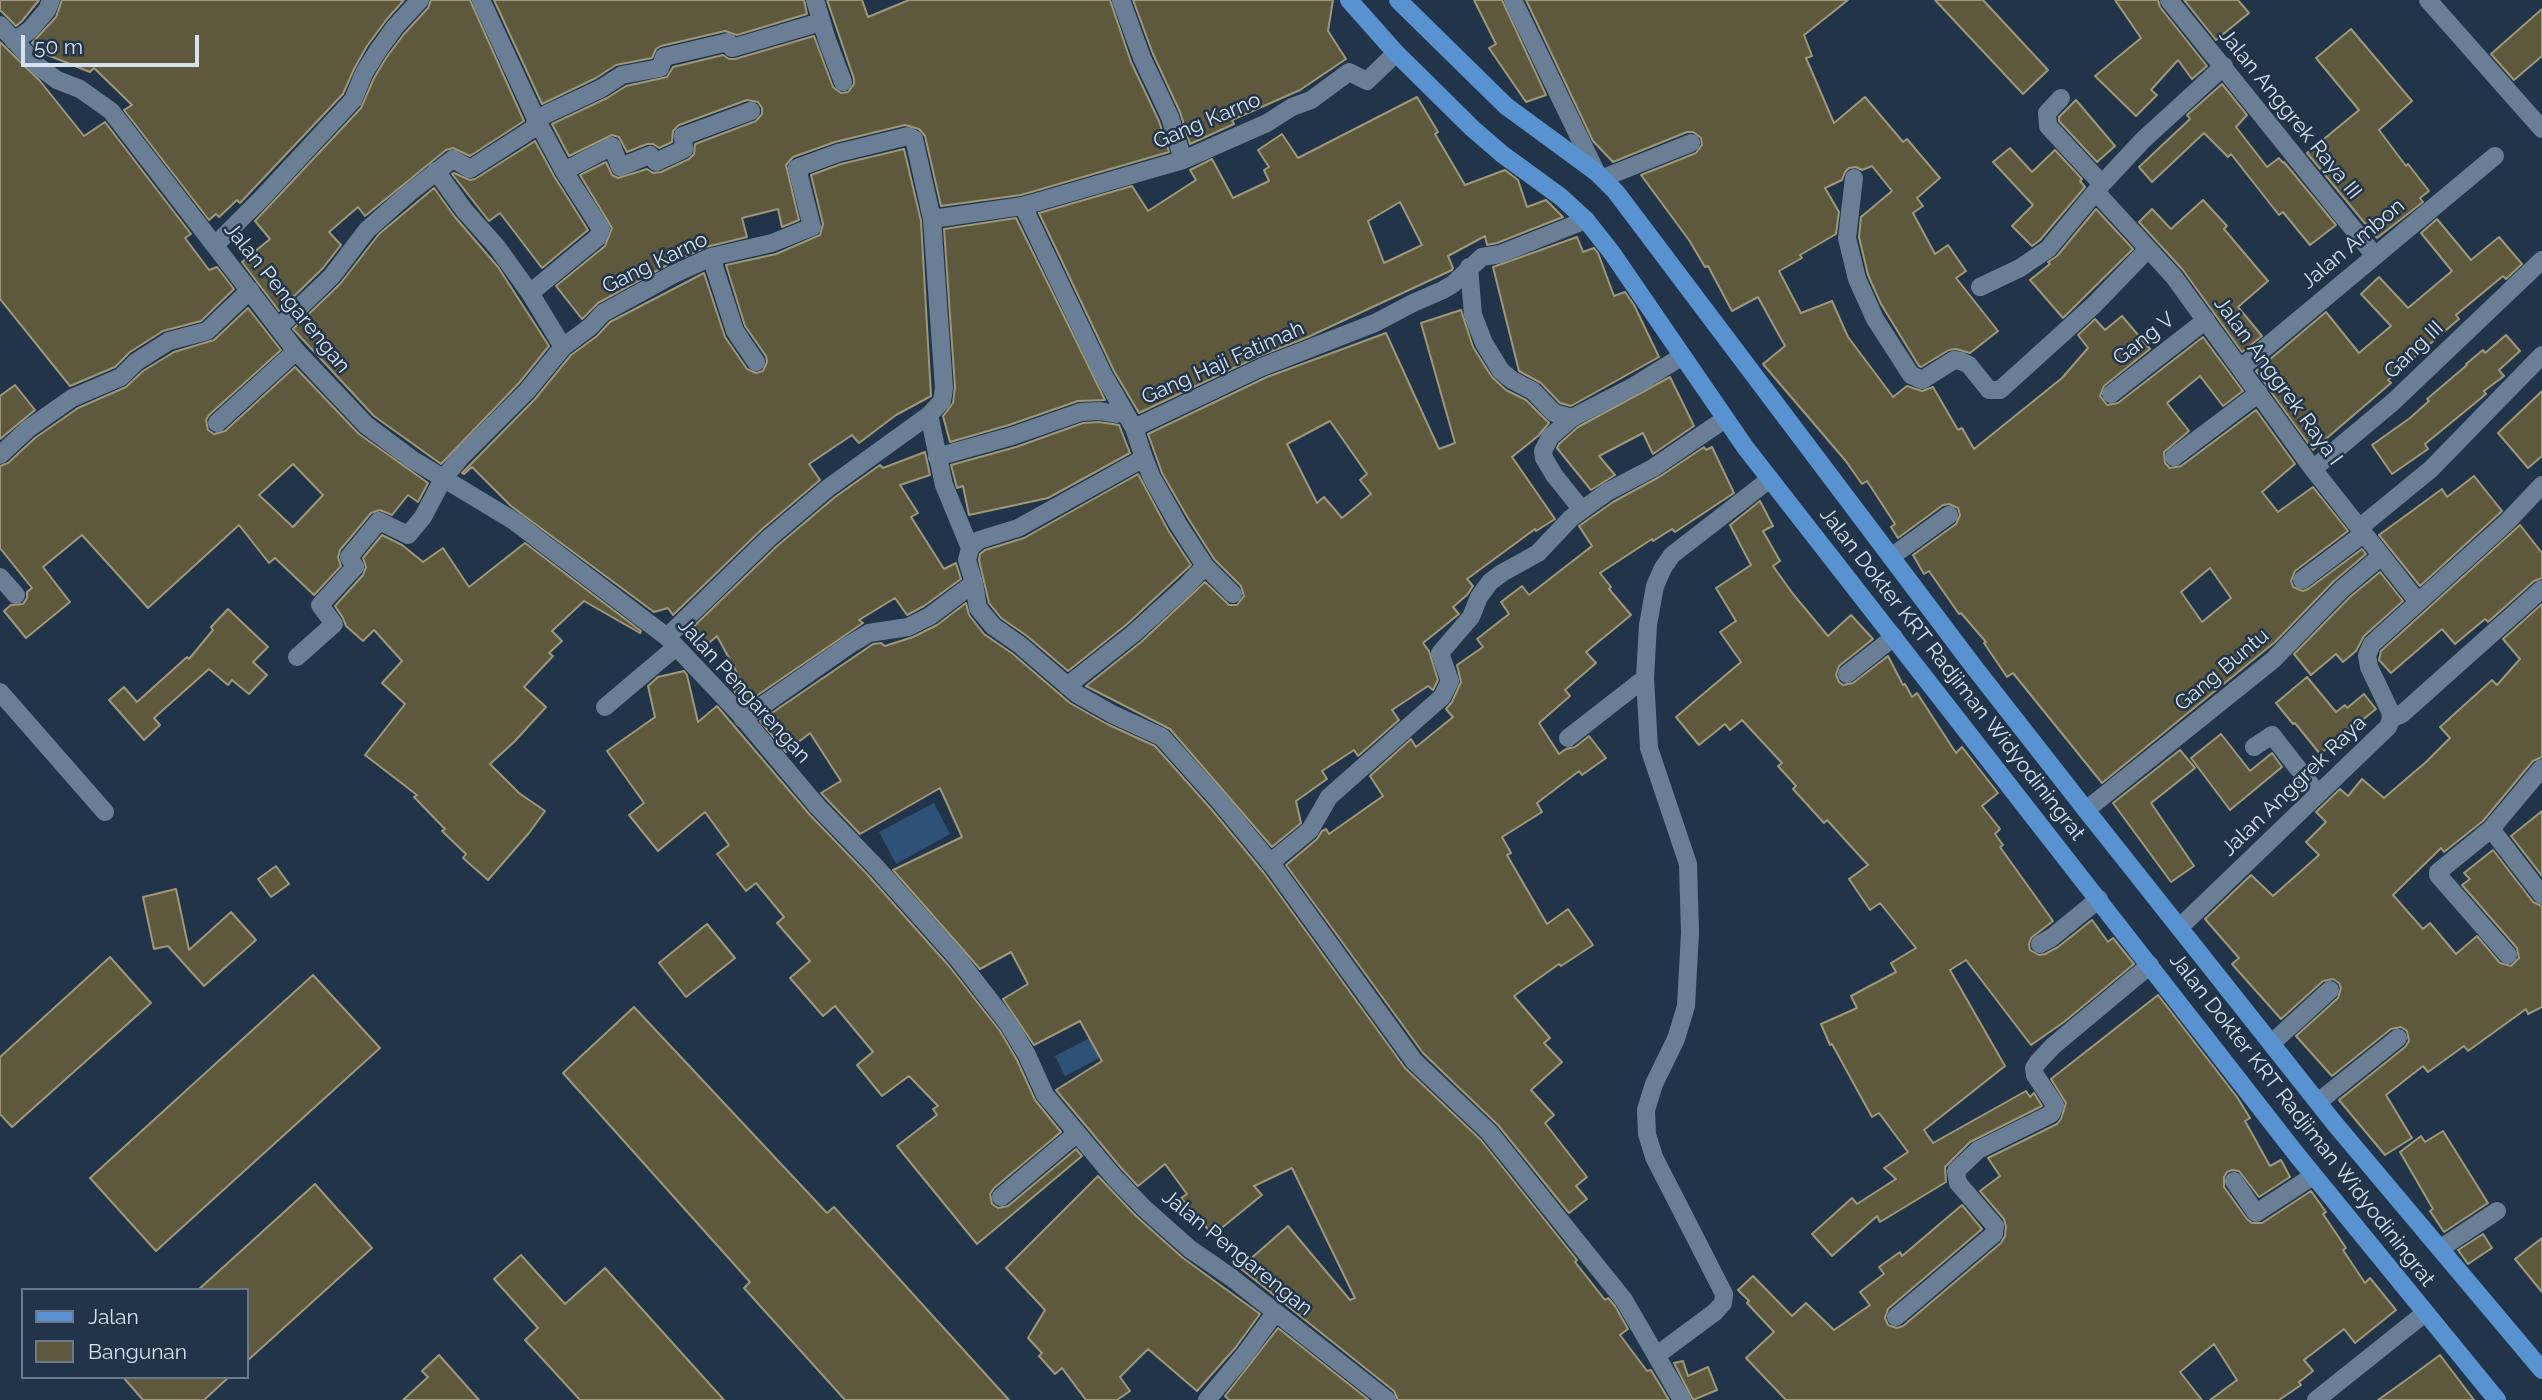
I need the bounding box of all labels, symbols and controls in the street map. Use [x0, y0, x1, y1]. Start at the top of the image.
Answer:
scale bar [24, 21, 203, 65]
street label: Jalan Anggrek Raya III [2213, 23, 2367, 205]
text: 50 m [34, 34, 83, 59]
street label: Gang Karno [1150, 87, 1264, 155]
street label: Jalan Ambon [2296, 193, 2410, 295]
street label: Jalan Pengarengan [219, 218, 355, 378]
street label: Gang Karno [598, 227, 712, 299]
street label: Jalan Anggrek Raya I [2208, 292, 2348, 470]
street label: Gang V [2108, 307, 2180, 371]
street label: Gang Haji Fatimah [1138, 316, 1308, 410]
street label: Gang III [2379, 316, 2449, 384]
street label: Jalan Dokter KRT Radjiman Widyodiningrat [1814, 502, 2090, 846]
street label: Jalan Pengarengan [672, 613, 816, 769]
street label: Gang Buntu [2170, 623, 2274, 717]
street label: Jalan Anggrek Raya [2216, 710, 2372, 862]
street label: Jalan Dokter KRT Radjiman Widyodiningrat [2164, 948, 2440, 1292]
street label: Jalan Pengarengan [1157, 1185, 1317, 1321]
legend [21, 1288, 248, 1379]
text: Jalan [88, 1304, 139, 1329]
text: Bangunan [88, 1339, 187, 1364]

